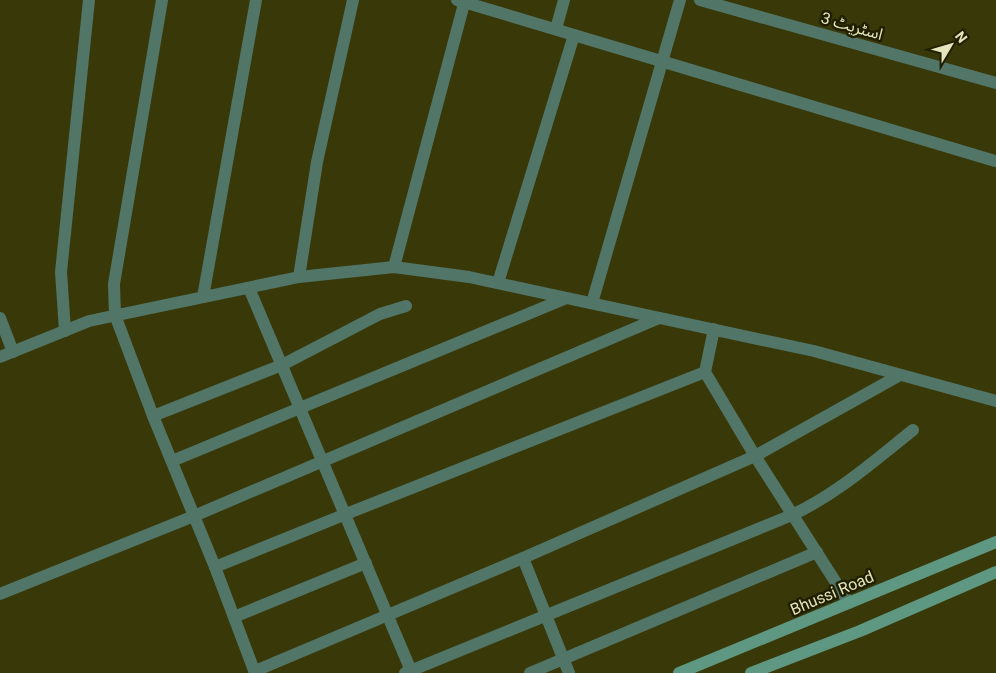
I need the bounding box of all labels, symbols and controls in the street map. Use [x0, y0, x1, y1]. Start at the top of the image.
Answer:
street label: اسٹریٹ 3 [819, 8, 885, 44]
north arrow [926, 20, 976, 70]
text: N [952, 28, 971, 46]
street label: Bhussi Road [787, 567, 877, 619]

